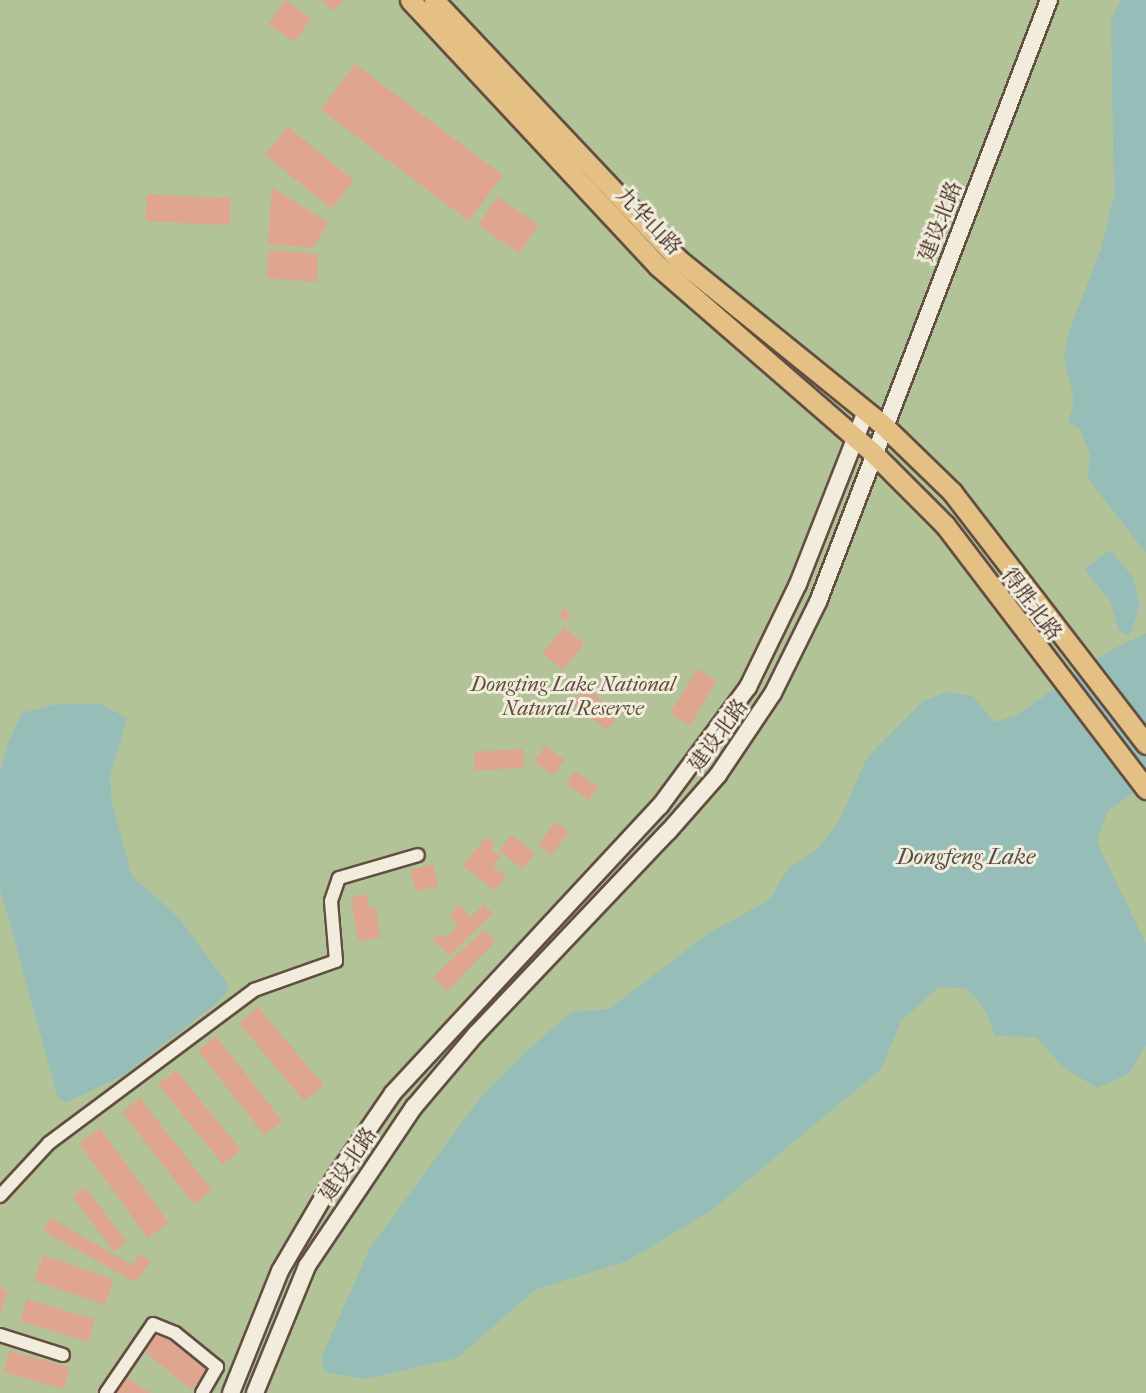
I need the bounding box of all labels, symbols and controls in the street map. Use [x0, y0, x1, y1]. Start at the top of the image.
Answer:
street label: 建设北路 [913, 177, 967, 265]
street label: 九华山路 [611, 182, 687, 260]
street label: 得胜北路 [997, 563, 1067, 645]
park label: Dongting Lake National Natural Reserve [471, 671, 675, 721]
street label: 建设北路 [683, 694, 753, 776]
water label: Dongfeng Lake [897, 843, 1035, 871]
street label: 建设北路 [314, 1122, 382, 1206]

